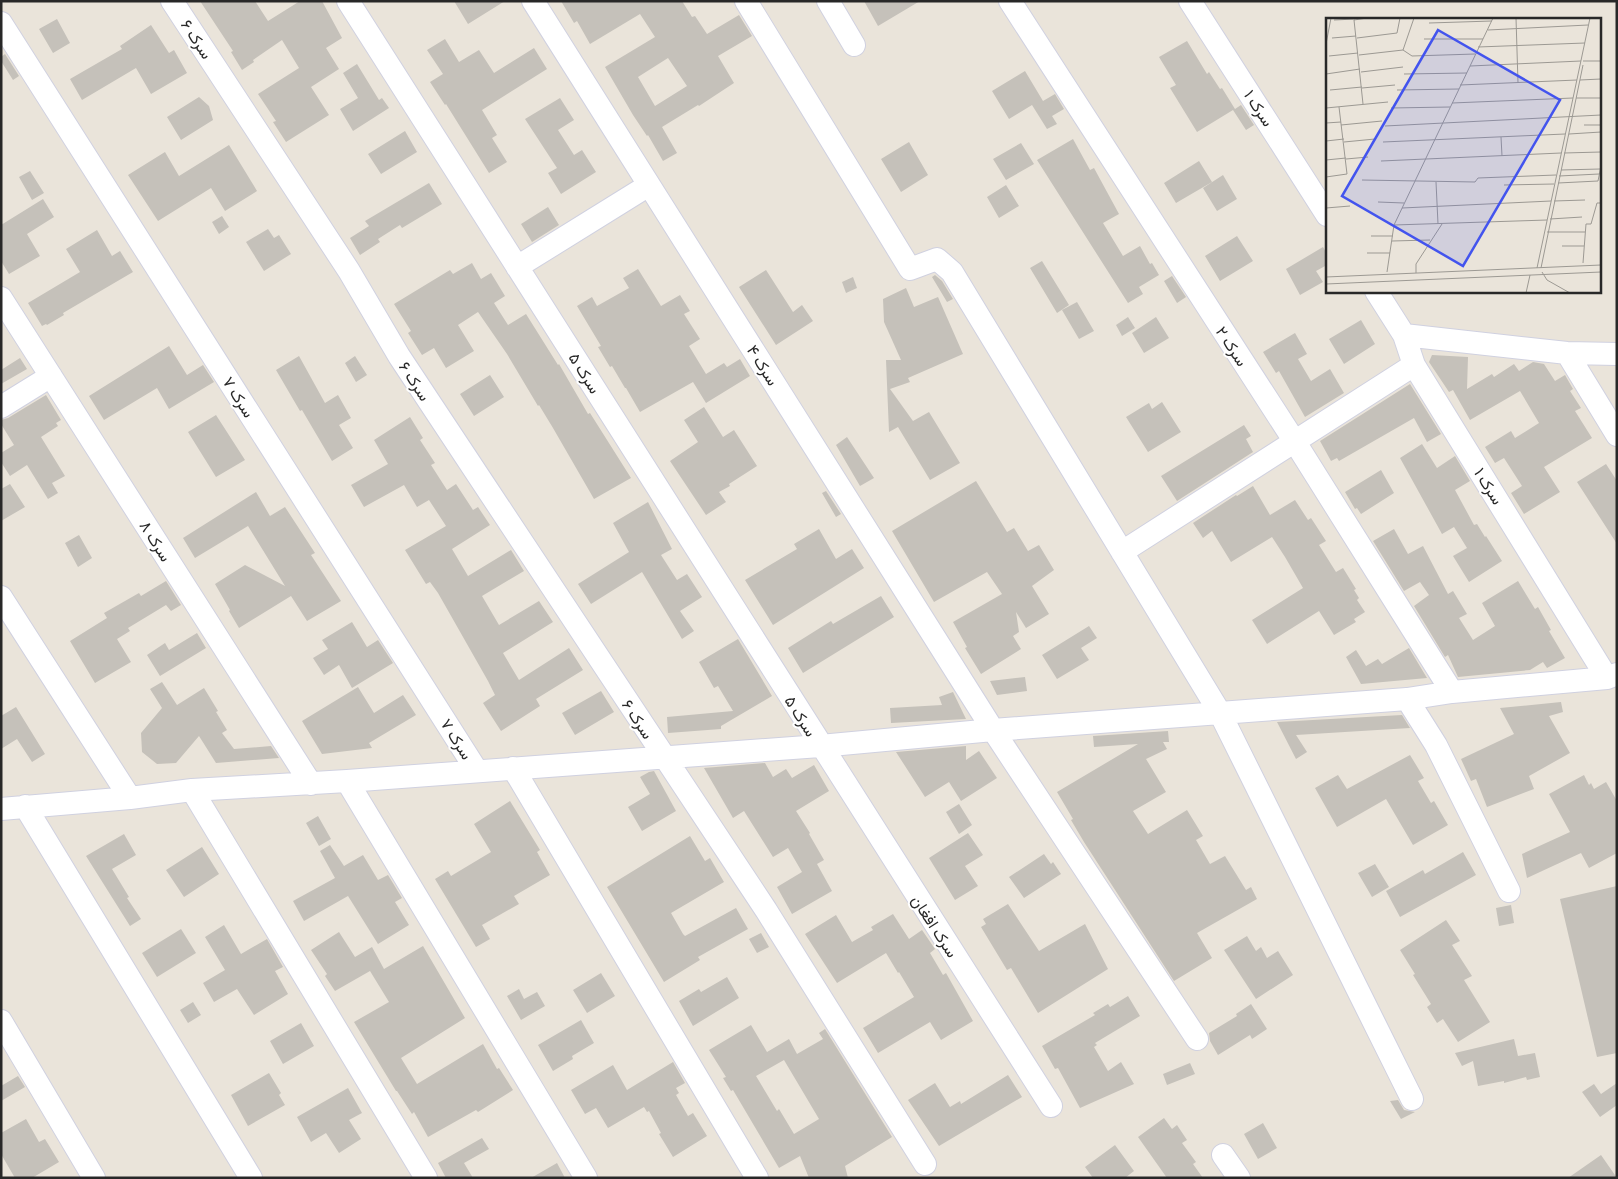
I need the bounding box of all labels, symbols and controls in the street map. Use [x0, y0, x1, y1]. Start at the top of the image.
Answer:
street label: سرک ۶ [176, 16, 216, 63]
inset map [1326, 18, 1600, 292]
street label: سرک ۱ [1239, 86, 1277, 131]
street label: سرک ۲ [1211, 323, 1251, 370]
street label: سرک ۴ [742, 341, 782, 390]
street label: سرک ۵ [564, 349, 604, 398]
street label: سرک ۶ [394, 358, 434, 405]
street label: سرک ۷ [218, 373, 258, 422]
street label: سرک ۱ [1469, 464, 1507, 509]
street label: سرک ۸ [135, 517, 175, 566]
street label: سرک ۵ [780, 692, 820, 741]
street label: سرک ۶ [617, 696, 657, 743]
street label: سرک ۷ [436, 715, 476, 764]
street label: سرک افغان [907, 892, 962, 961]

